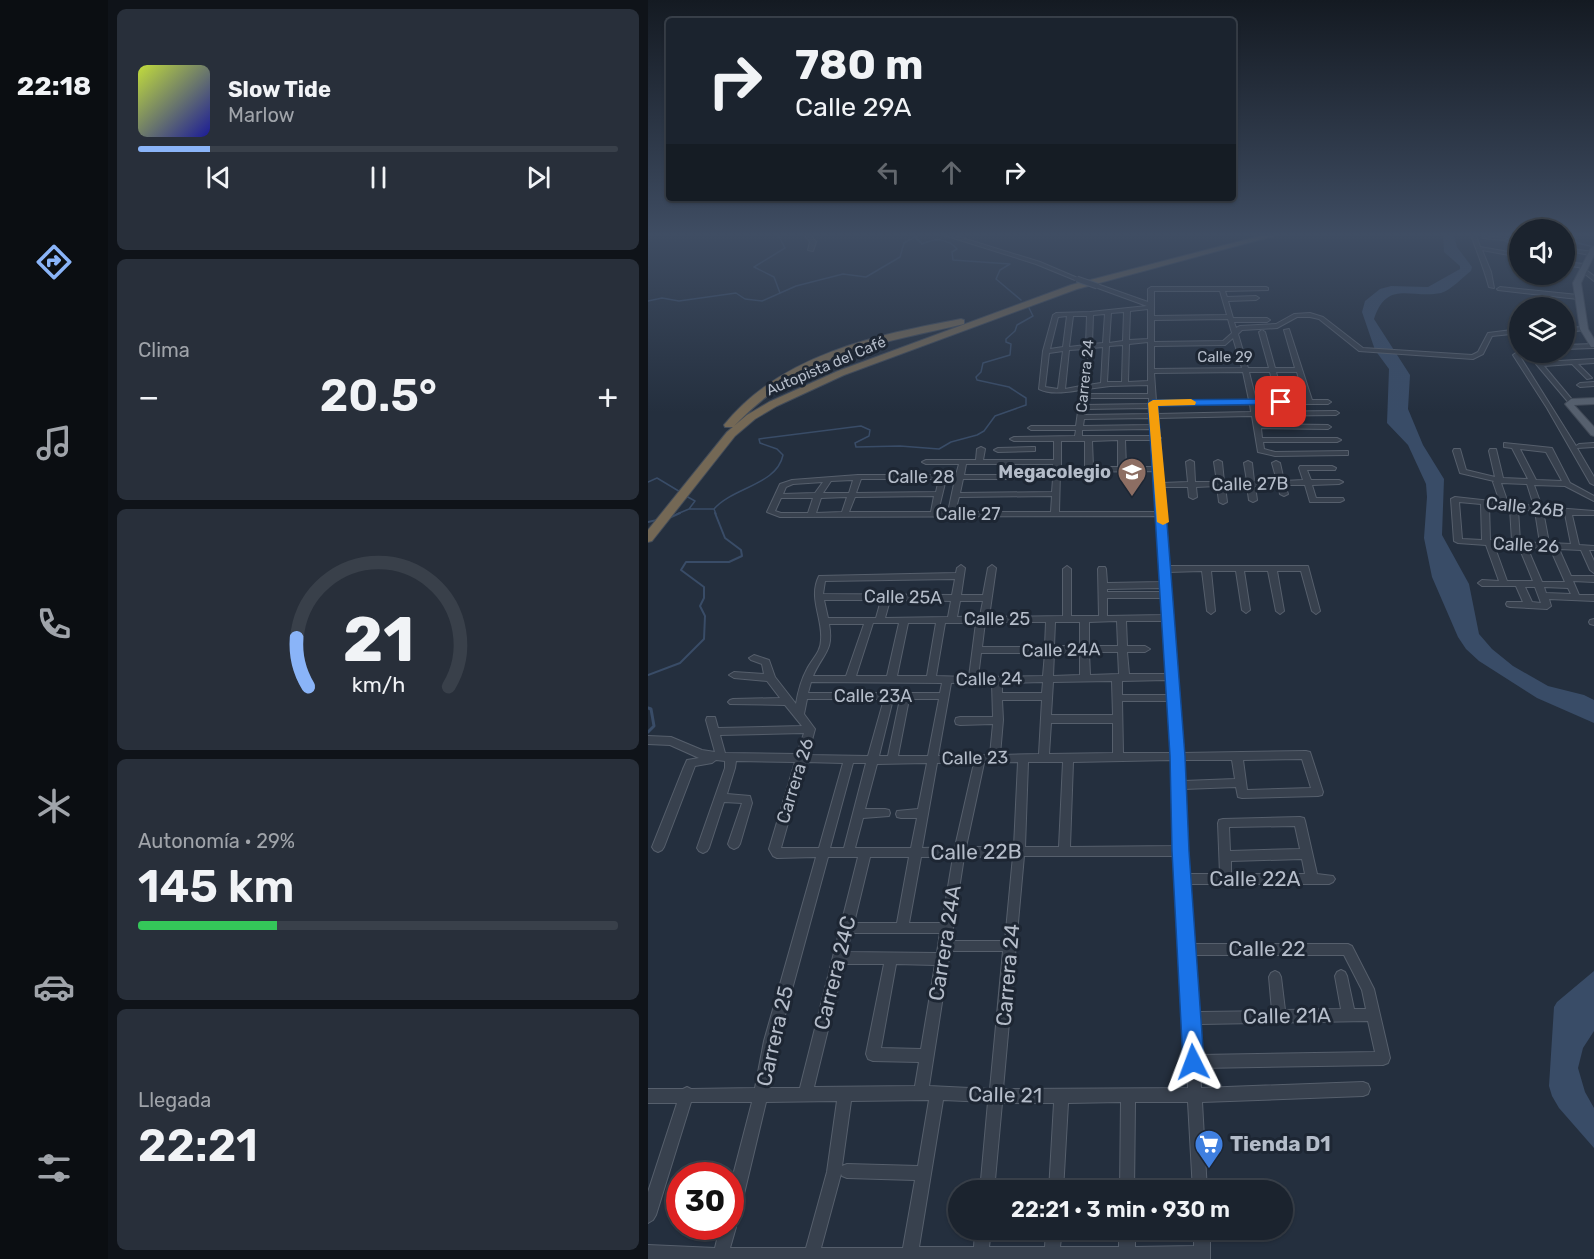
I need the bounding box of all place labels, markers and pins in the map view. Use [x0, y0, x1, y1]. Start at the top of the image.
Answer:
pin [1255, 376, 1306, 427]
school or university icon: Megacolegio [1116, 456, 1148, 498]
place label: Megacolegio [998, 461, 1111, 483]
supermarket icon: Tienda D1 [1193, 1128, 1225, 1170]
place label: Tienda D1 [1230, 1131, 1331, 1156]

